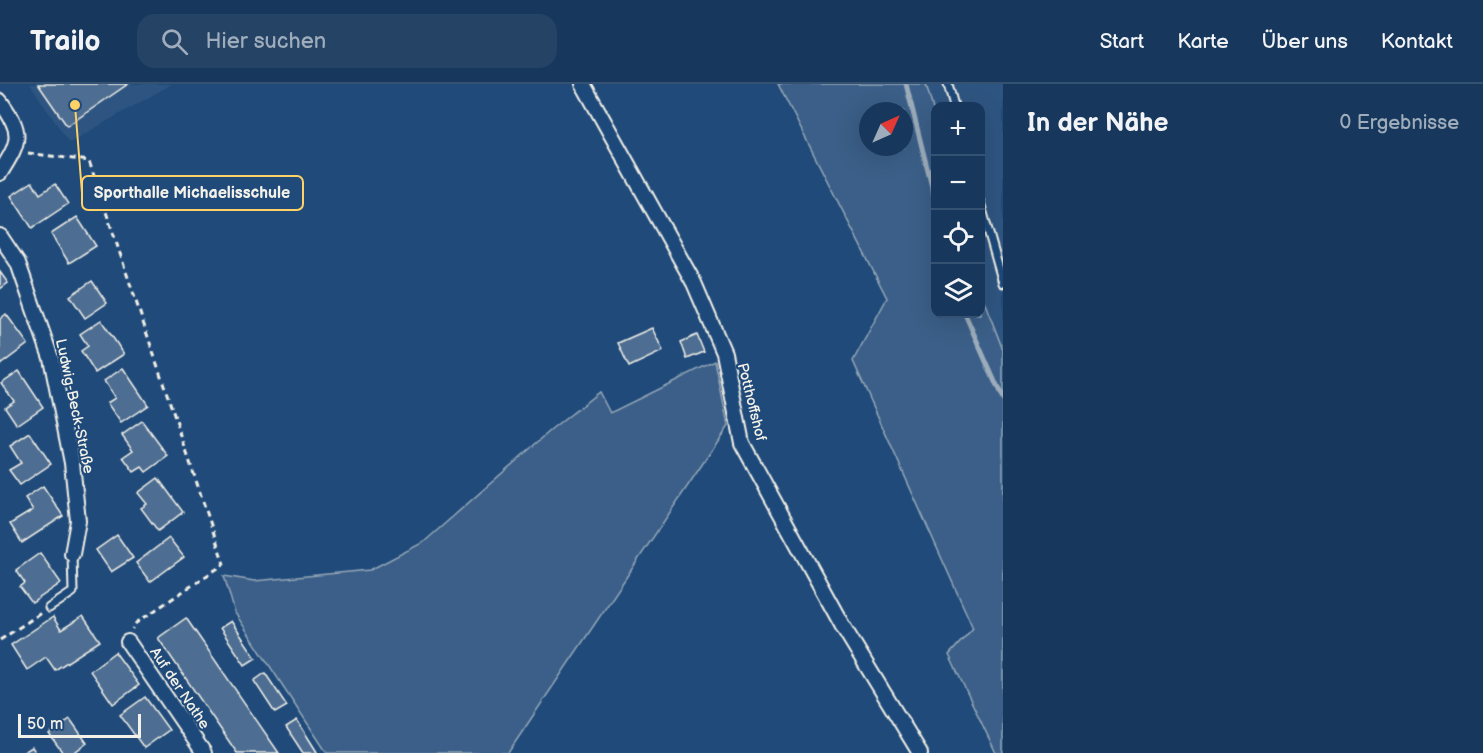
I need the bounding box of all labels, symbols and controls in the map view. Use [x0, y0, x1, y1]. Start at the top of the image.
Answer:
search box [137, 14, 557, 68]
text: Trailo [30, 25, 101, 58]
icon: search [158, 25, 191, 58]
text: Hier suchen [206, 28, 326, 55]
text: Start [1100, 29, 1144, 54]
text: Karte [1177, 29, 1229, 54]
text: Über uns [1262, 29, 1348, 54]
text: Kontakt [1381, 29, 1453, 54]
north arrow [859, 102, 913, 156]
map controls [931, 102, 985, 318]
button: + [931, 102, 985, 156]
text: In der Nähe [1027, 108, 1169, 139]
text: 0 Ergebnisse [1340, 111, 1459, 135]
button: − [931, 156, 985, 210]
callout: Sporthalle Michaelisschule [82, 176, 303, 210]
text: Sporthalle Michaelisschule [94, 184, 290, 203]
button: locate [931, 210, 985, 264]
button: layers [931, 264, 985, 318]
street label: Ludwig-Beck-Straße [51, 337, 98, 475]
street label: Potthoffshof [733, 361, 770, 443]
street label: Auf der Nathe [145, 644, 214, 733]
scale bar [18, 711, 141, 738]
text: 50 m [27, 715, 63, 734]

